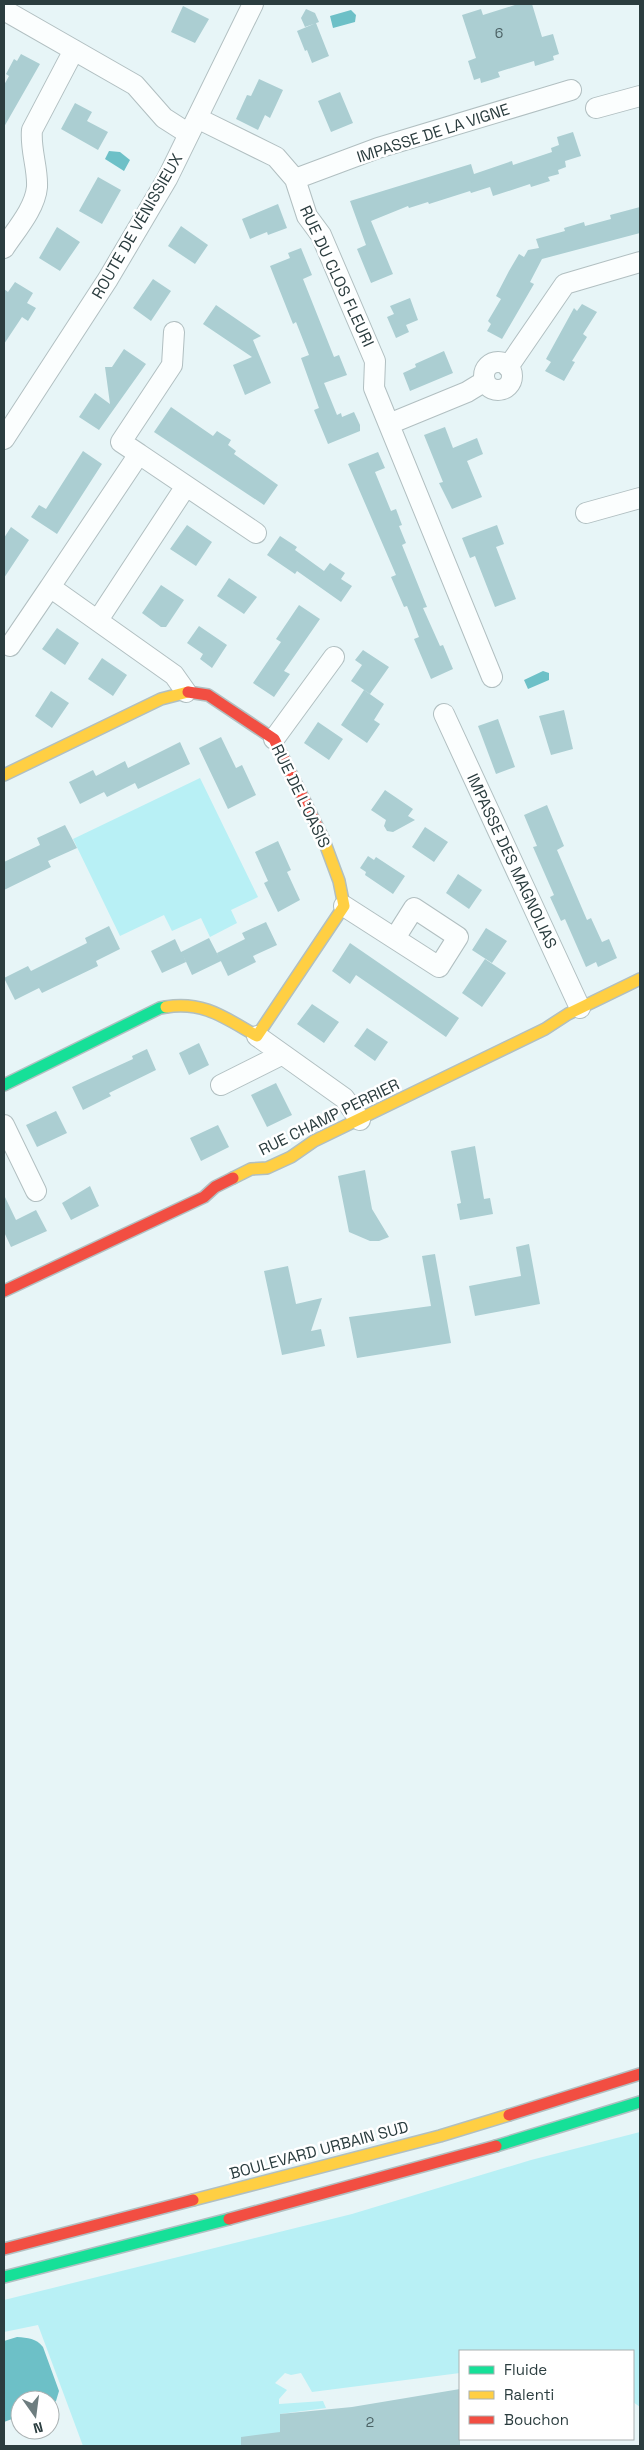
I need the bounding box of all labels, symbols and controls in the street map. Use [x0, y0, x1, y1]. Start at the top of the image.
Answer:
house number: 6 [495, 24, 503, 42]
street label: IMPASSE DE LA VIGNE [354, 98, 512, 168]
street label: ROUTE DE VÉNISSIEUX [87, 150, 187, 302]
street label: RUE DU CLOS FLEURI [295, 202, 379, 350]
street label: RUE DE L'OASIS [267, 741, 335, 851]
street label: IMPASSE DES MAGNOLIAS [462, 770, 562, 952]
street label: RUE CHAMP PERRIER [255, 1074, 403, 1160]
street label: BOULEVARD URBAIN SUD [227, 2116, 411, 2184]
legend [459, 2350, 634, 2440]
text: Fluide [504, 2360, 547, 2379]
text: Ralenti [504, 2385, 554, 2404]
north arrow [10, 2390, 60, 2440]
text: Bouchon [504, 2410, 569, 2429]
house number: 2 [366, 2413, 374, 2431]
text: N [31, 2418, 45, 2437]

